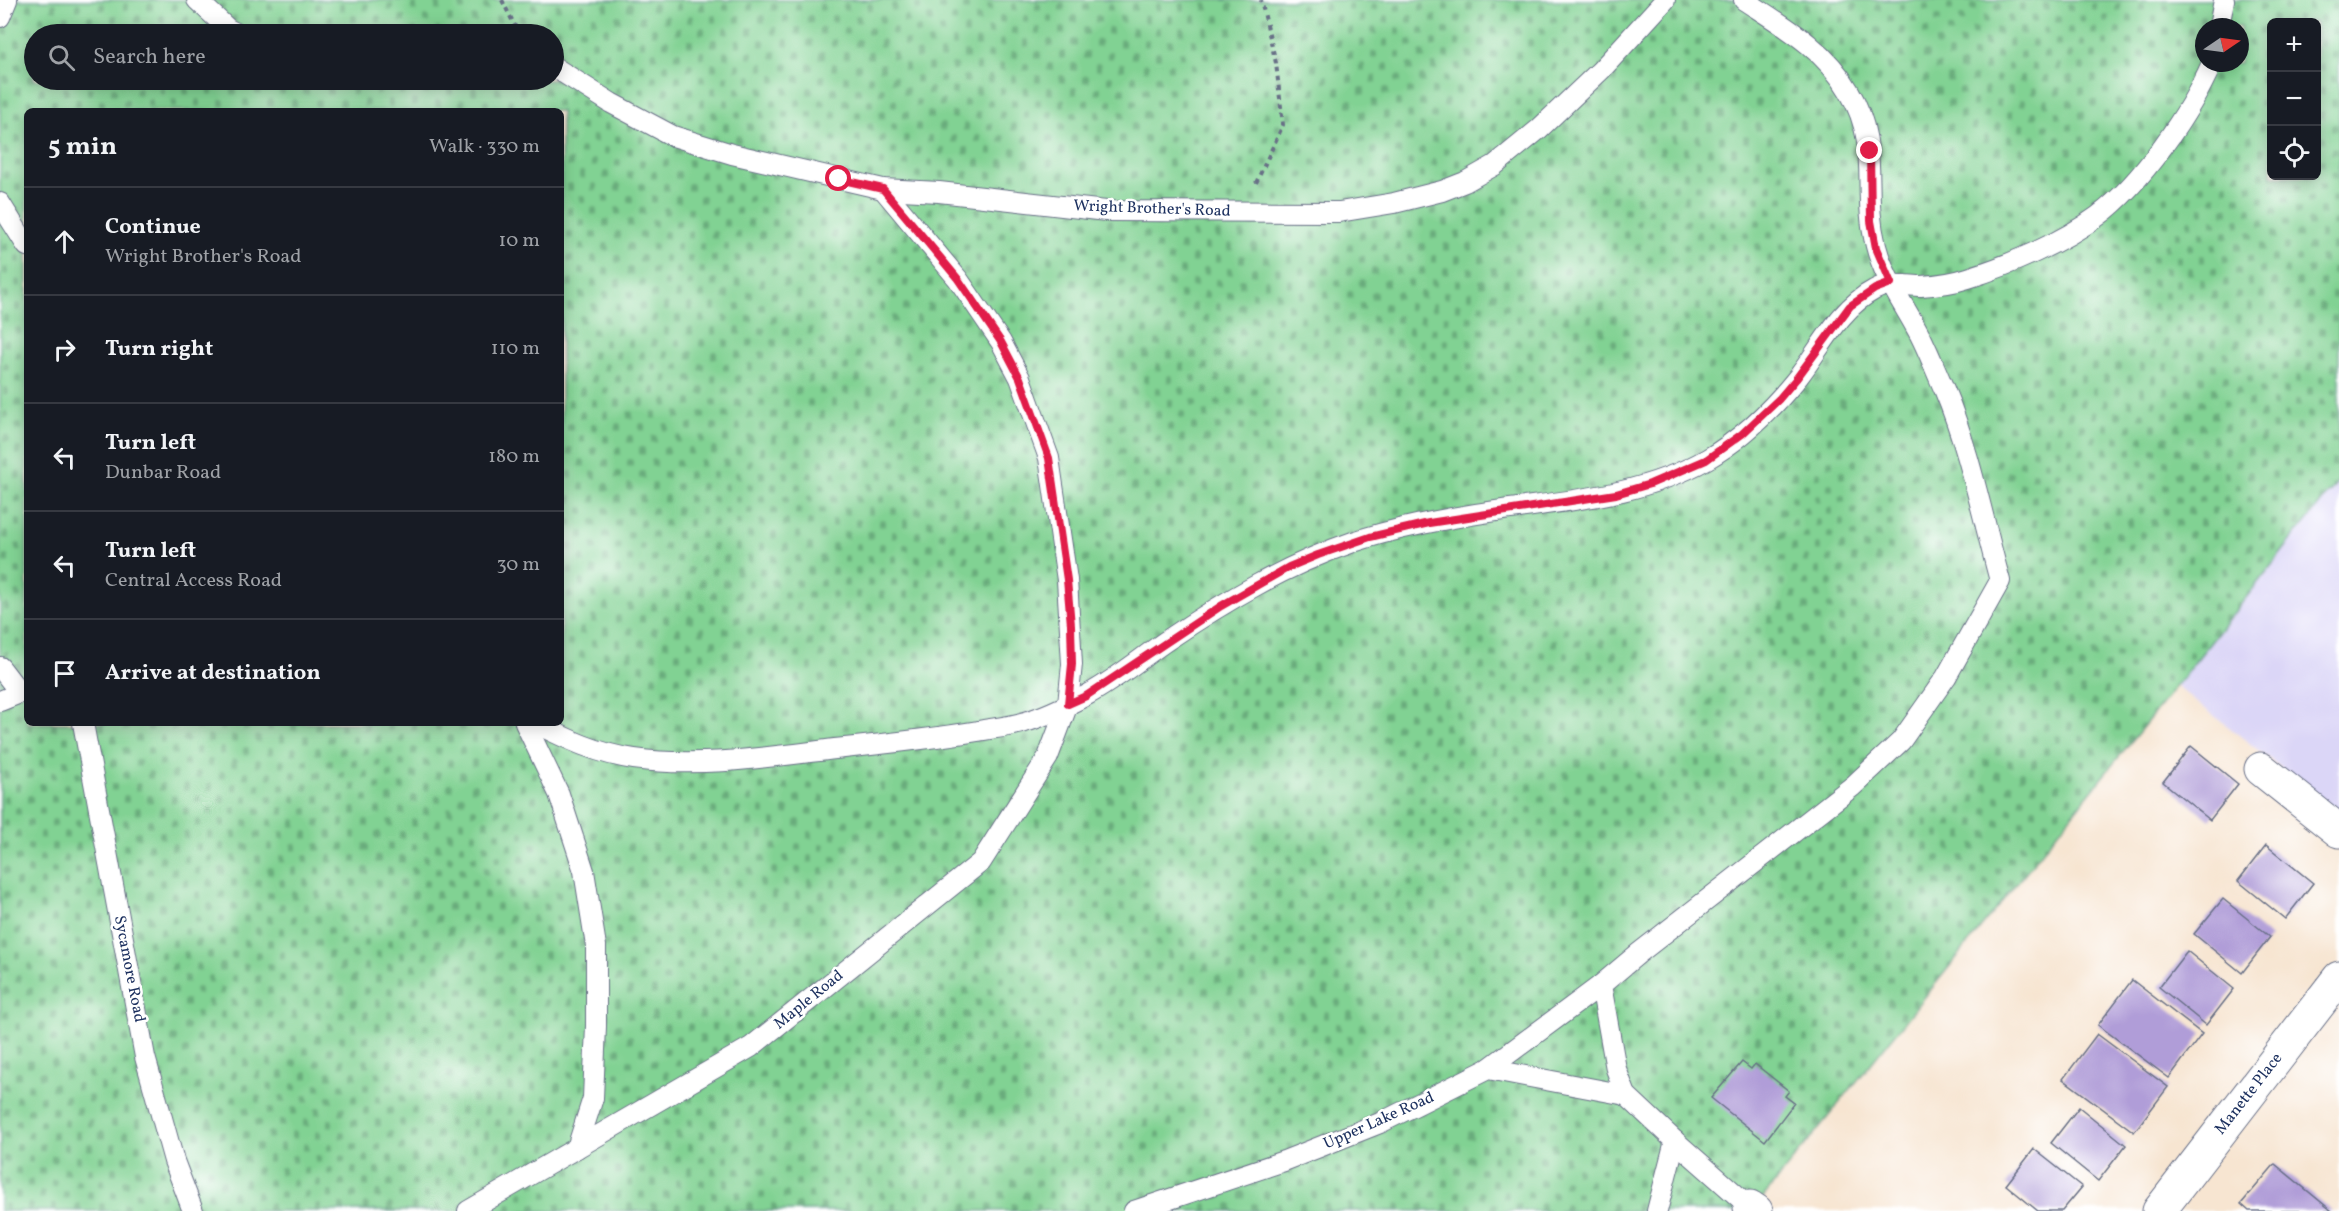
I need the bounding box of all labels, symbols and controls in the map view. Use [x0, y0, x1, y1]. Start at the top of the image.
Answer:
north arrow [2195, 18, 2249, 72]
map controls [2267, 18, 2321, 180]
button: + [2267, 18, 2321, 72]
search box [24, 24, 564, 90]
icon: search [45, 41, 78, 74]
text: Search here [93, 42, 206, 73]
button: − [2267, 72, 2321, 126]
button: locate [2267, 126, 2321, 180]
text: 5 min [48, 129, 117, 165]
text: Walk · 330 m [429, 133, 540, 161]
route end [1856, 137, 1882, 163]
route start [825, 165, 851, 191]
street label: Wright Brother's Road [1073, 195, 1231, 223]
text: Continue [105, 212, 201, 243]
icon: ahead [48, 225, 81, 258]
text: 10 m [499, 227, 540, 255]
text: Wright Brother's Road [105, 243, 302, 271]
icon: right [48, 333, 81, 366]
text: Turn right [105, 334, 213, 365]
text: 110 m [491, 335, 540, 363]
text: Turn left [105, 428, 196, 459]
icon: left [48, 441, 81, 474]
text: 180 m [488, 443, 540, 471]
text: Dunbar Road [105, 459, 221, 487]
text: Turn left [105, 536, 196, 567]
icon: left [48, 549, 81, 582]
text: 30 m [496, 551, 540, 579]
text: Central Access Road [105, 567, 282, 595]
icon: arrive [48, 657, 81, 690]
text: Arrive at destination [105, 658, 321, 689]
street label: Sycamore Road [108, 914, 150, 1024]
street label: Maple Road [770, 965, 848, 1035]
street label: Manette Place [2210, 1048, 2288, 1140]
street label: Upper Lake Road [1320, 1087, 1438, 1155]

